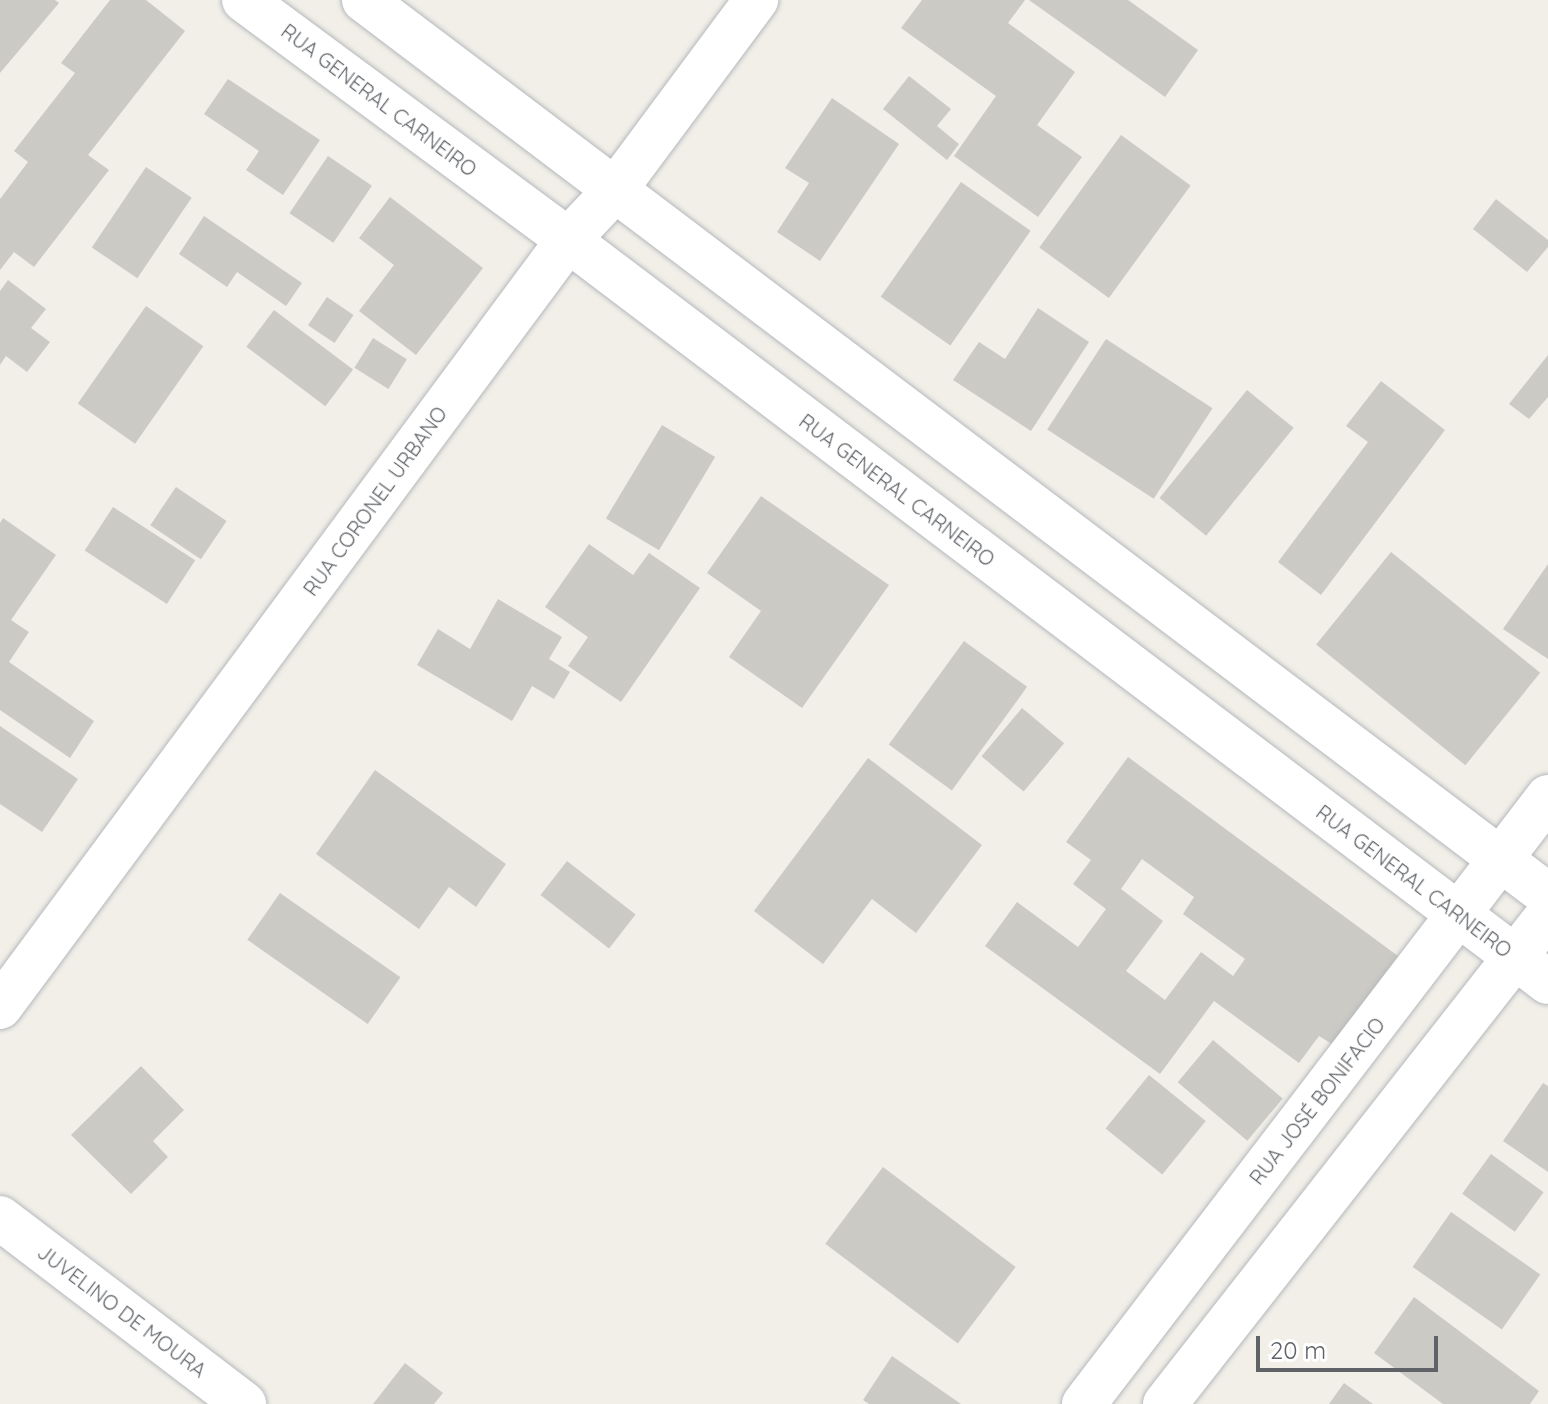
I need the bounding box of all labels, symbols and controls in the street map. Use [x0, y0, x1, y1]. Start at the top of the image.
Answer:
street label: RUA GENERAL CARNEIRO [277, 19, 481, 181]
street label: RUA CORONEL URBANO [298, 402, 452, 600]
street label: RUA GENERAL CARNEIRO [795, 409, 999, 571]
street label: RUA GENERAL CARNEIRO [1312, 800, 1516, 962]
street label: RUA JOSÉ BONIFACIO [1244, 1013, 1390, 1189]
street label: JUVELINO DE MOURA [33, 1240, 211, 1382]
scale bar [1260, 1320, 1442, 1370]
text: 20 m [1270, 1335, 1326, 1365]

